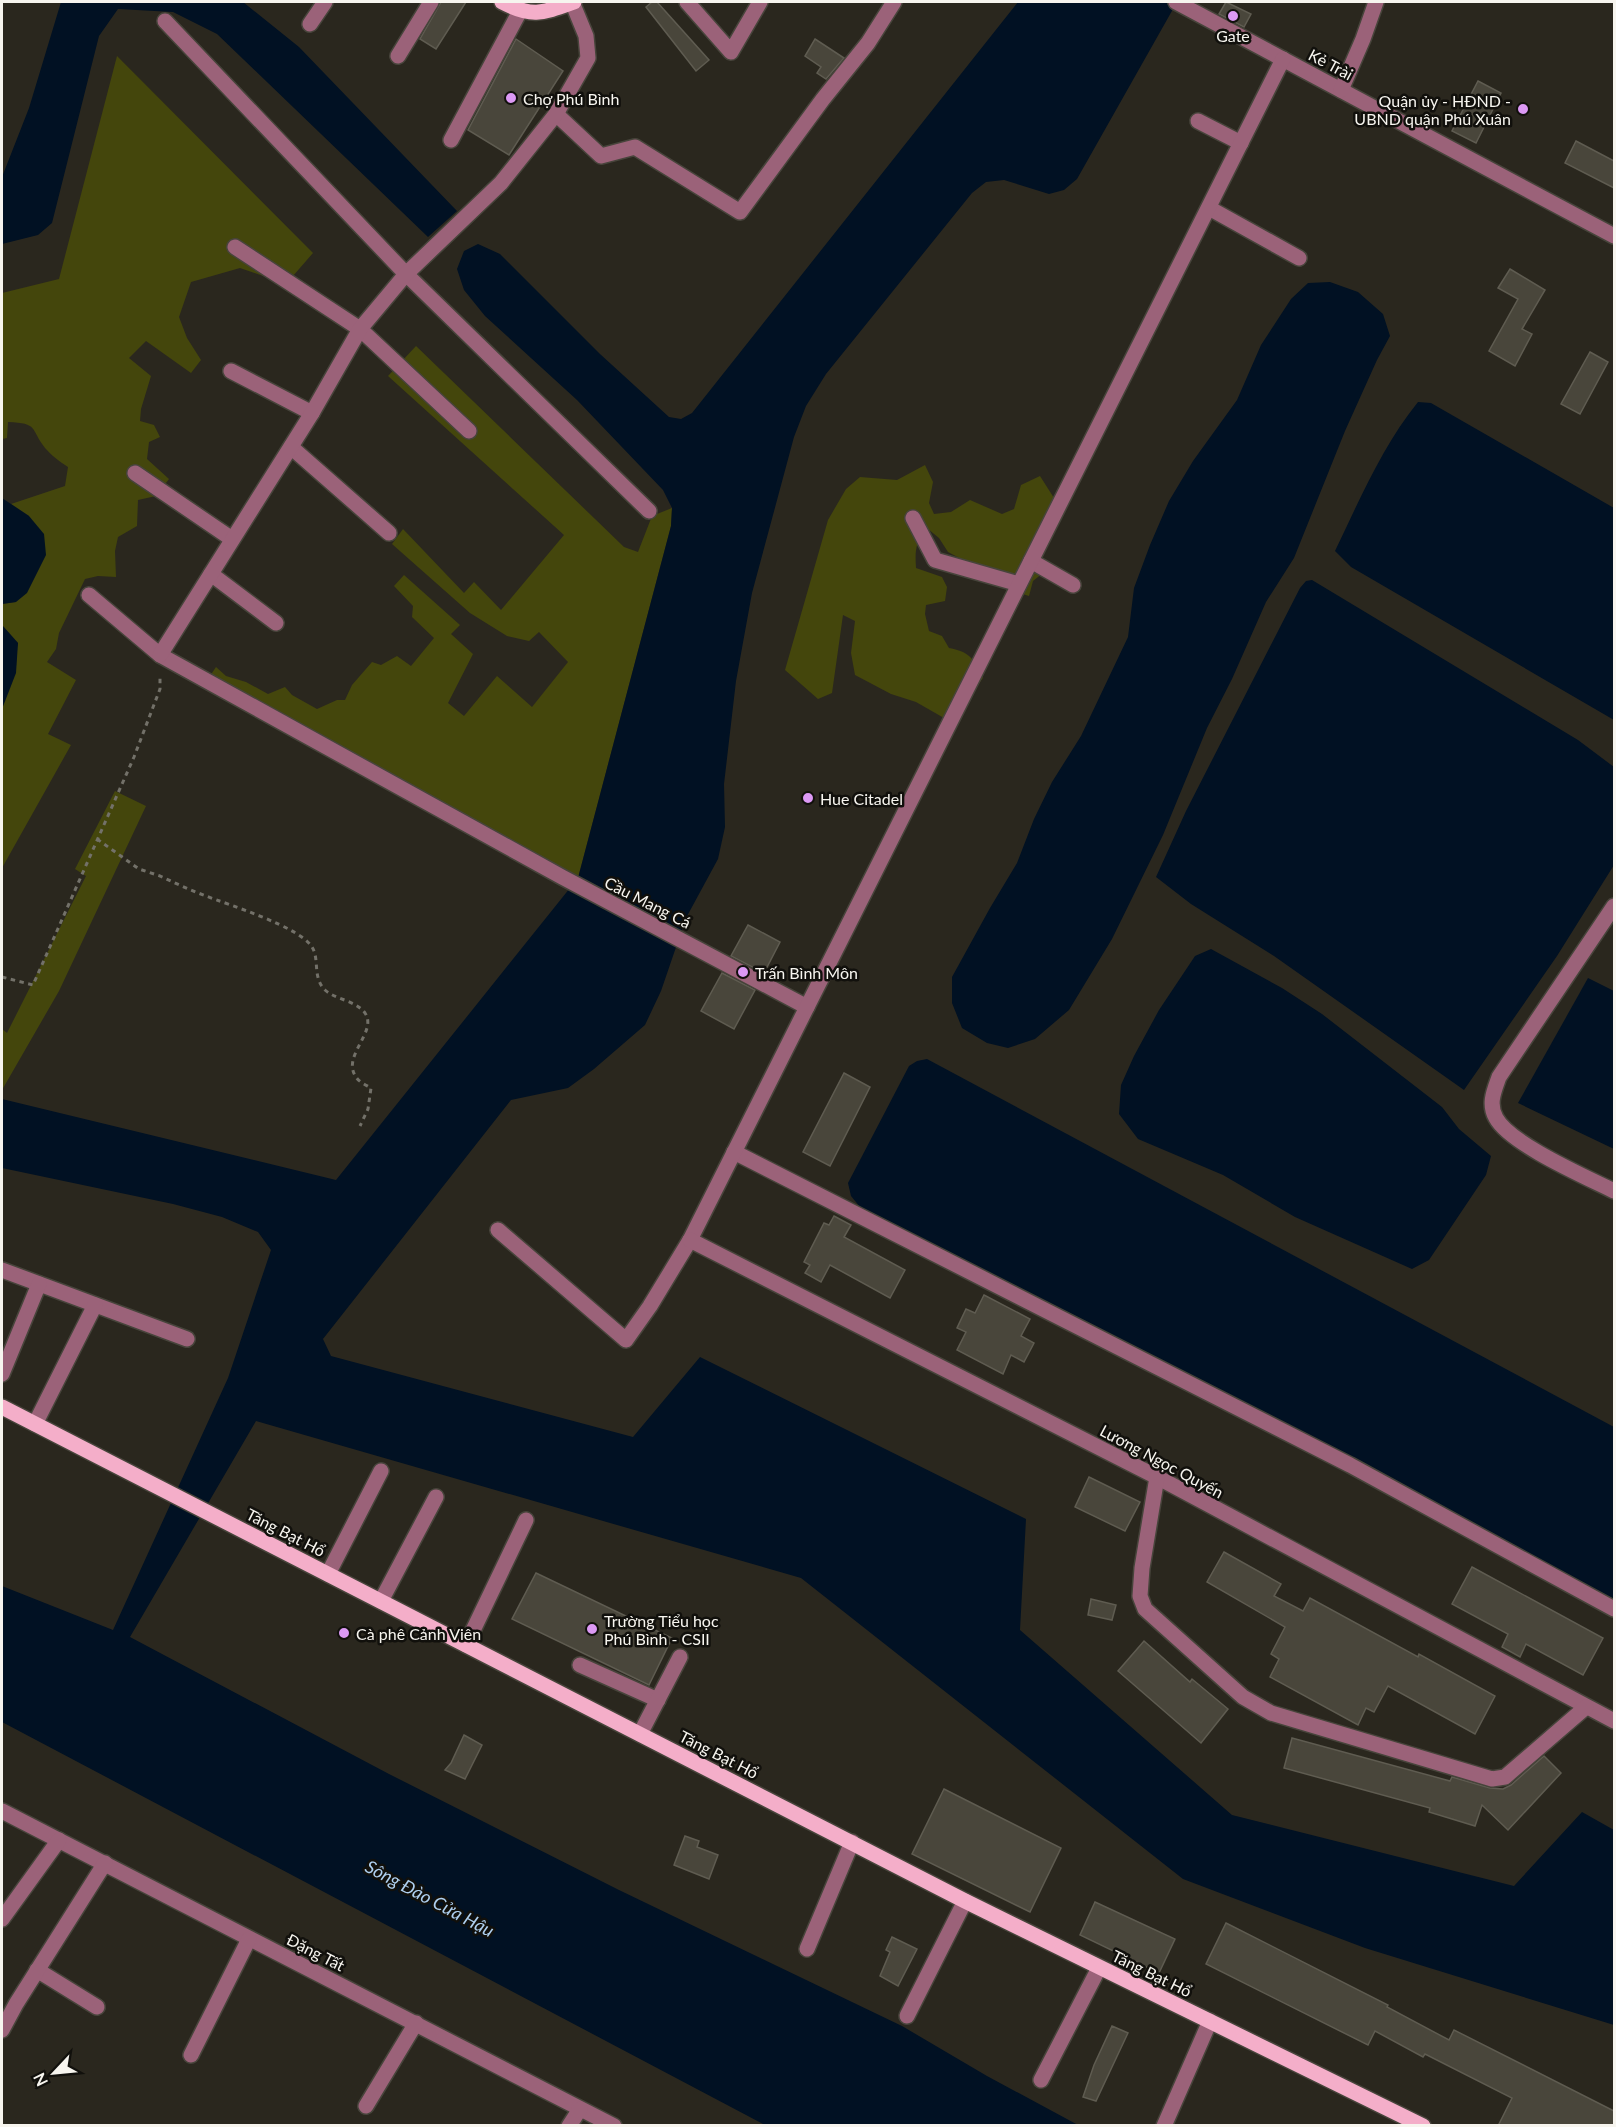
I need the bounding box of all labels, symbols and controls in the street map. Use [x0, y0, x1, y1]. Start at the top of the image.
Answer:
marker: Gate [1226, 9, 1240, 23]
place label: Gate [1216, 26, 1250, 45]
street label: Kẻ Trài [1306, 45, 1356, 83]
place label: Chợ Phú Bình [523, 89, 619, 108]
marker: Chợ Phú Bình [504, 91, 518, 105]
place label: Quận ủy - HĐND - UBND quận Phú Xuân [1354, 91, 1511, 128]
marker: Quận ủy - HĐND - UBND quận Phú Xuân [1516, 102, 1530, 116]
place label: Hue Citadel [820, 789, 903, 808]
marker: Hue Citadel [801, 791, 815, 805]
street label: Cầu Mang Cá [602, 872, 694, 932]
place label: Trấn Bình Môn [755, 963, 858, 982]
marker: Trấn Bình Môn [736, 965, 750, 979]
street label: Lương Ngọc Quyến [1097, 1420, 1227, 1502]
street label: Tăng Bạt Hổ [243, 1504, 329, 1560]
place label: Trường Tiểu học Phú Bình - CSII [604, 1611, 719, 1648]
marker: Trường Tiểu học Phú Bình - CSII [585, 1622, 599, 1636]
place label: Cà phê Cảnh Viên [356, 1624, 481, 1643]
marker: Cà phê Cảnh Viên [337, 1626, 351, 1640]
street label: Tăng Bạt Hổ [676, 1726, 762, 1782]
water label: Sông Đào Cửa Hậu [362, 1855, 498, 1941]
street label: Đặng Tất [284, 1929, 348, 1975]
street label: Tăng Bạt Hổ [1109, 1946, 1195, 2000]
north arrow [24, 2043, 84, 2103]
text: N [29, 2070, 51, 2089]

